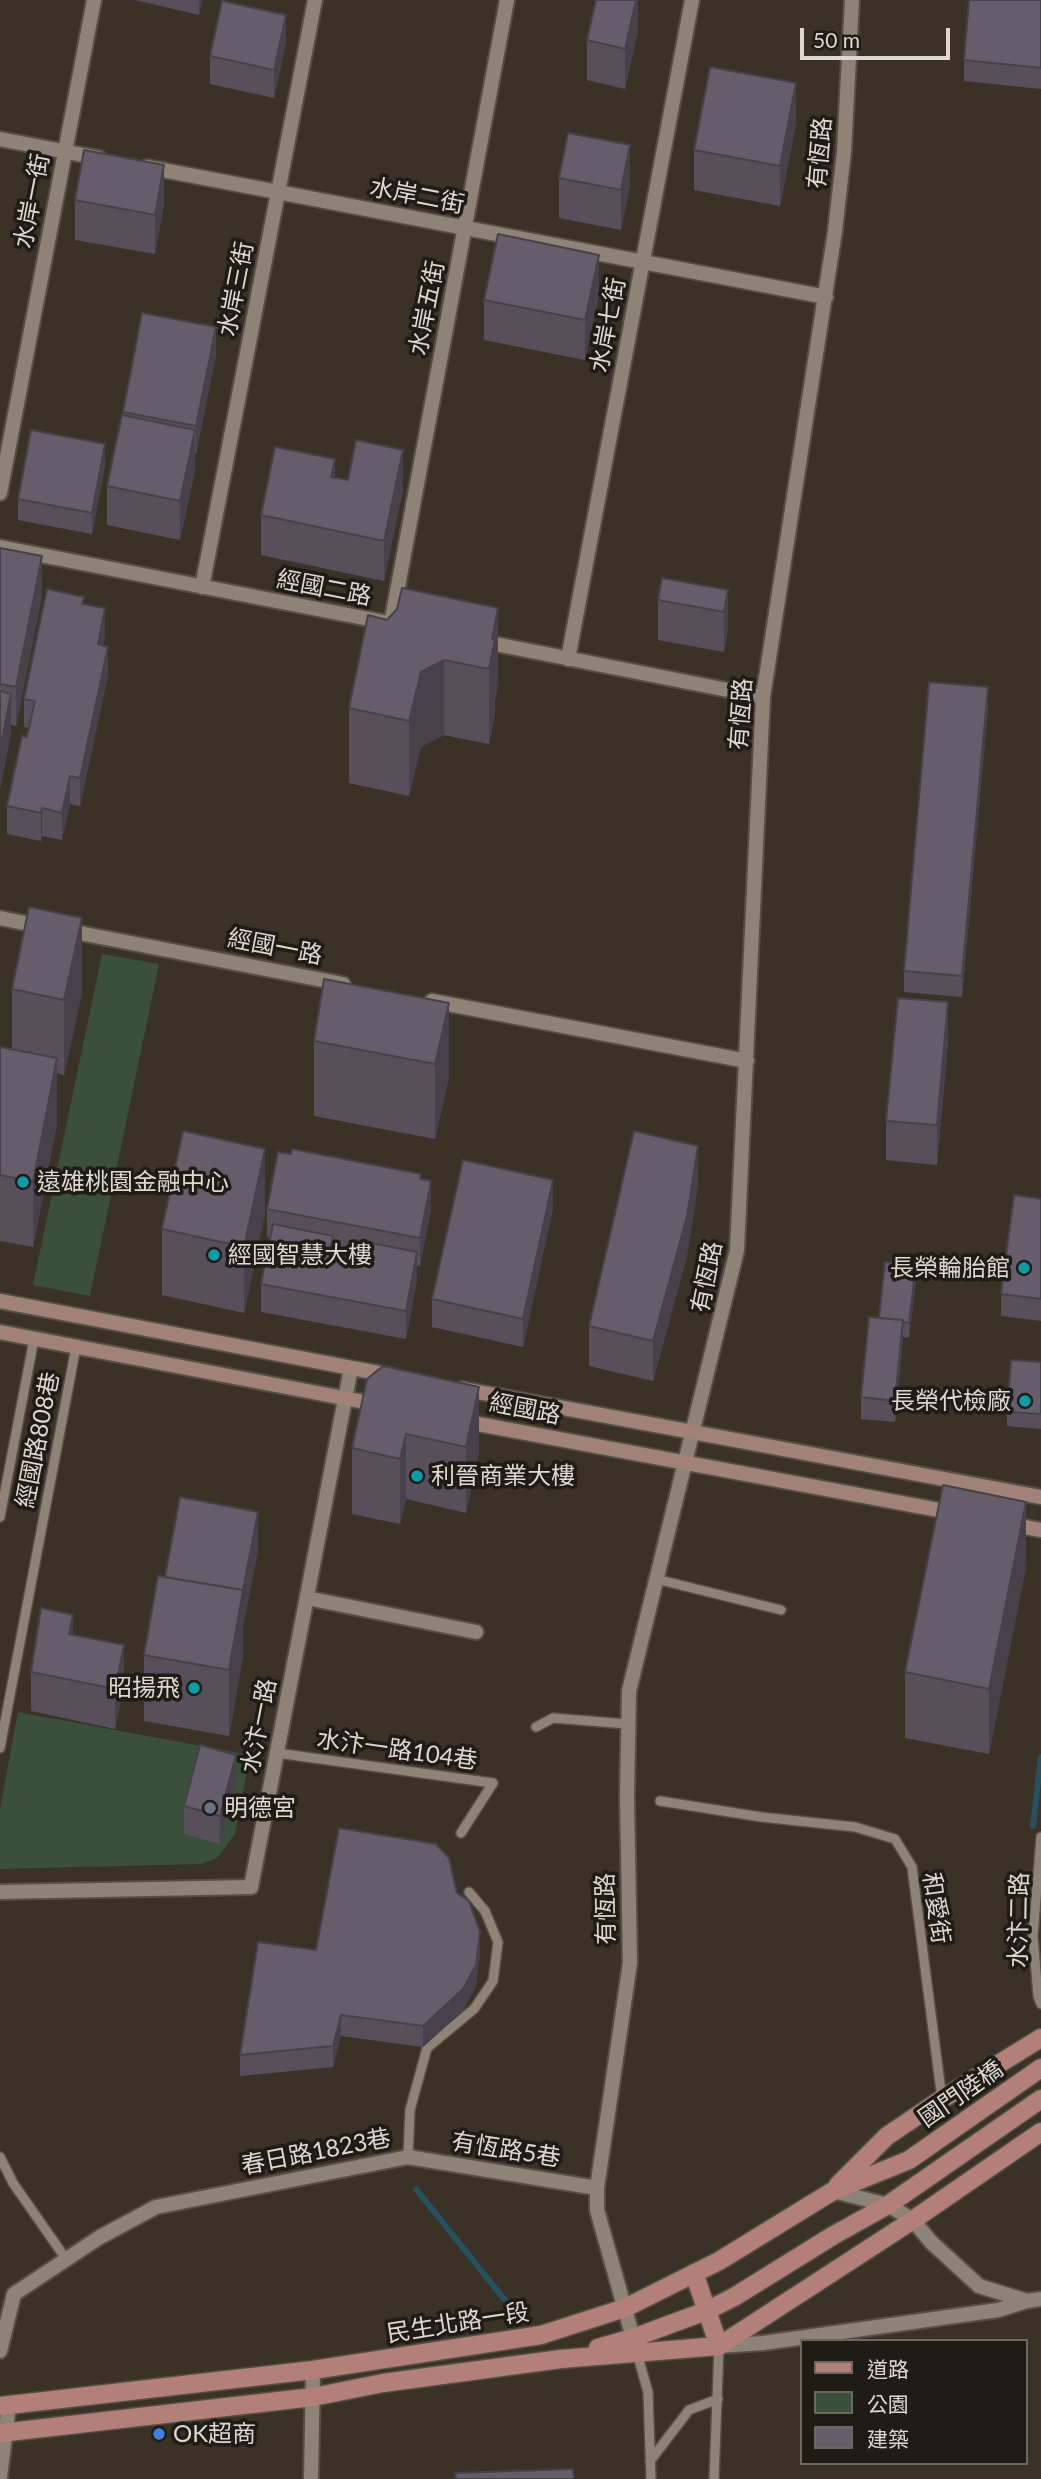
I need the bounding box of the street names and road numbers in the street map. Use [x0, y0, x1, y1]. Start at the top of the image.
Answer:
street label: 有恆路 [803, 116, 837, 190]
street label: 水岸一街 [9, 151, 55, 251]
street label: 水岸二街 [367, 173, 467, 219]
street label: 水岸三街 [213, 239, 259, 339]
street label: 水岸五街 [404, 258, 450, 358]
street label: 水岸七街 [585, 275, 631, 375]
street label: 經國二路 [274, 565, 374, 611]
street label: 有恆路 [724, 677, 758, 751]
street label: 經國一路 [225, 924, 325, 970]
street label: 有恆路 [686, 1239, 728, 1315]
street label: 經國路808巷 [11, 1370, 65, 1510]
street label: 經國路 [487, 1388, 563, 1430]
street label: 水汴一路 [236, 1676, 282, 1776]
street label: 水汴一路104巷 [315, 1724, 479, 1776]
street label: 和愛街 [917, 1870, 955, 1946]
street label: 水汴二路 [1004, 1872, 1034, 1968]
street label: 有恆路 [591, 1873, 621, 1945]
street label: 國門陸橋 [913, 2055, 1009, 2133]
street label: 春日路1823巷 [239, 2123, 393, 2181]
street label: 有恆路5巷 [449, 2127, 563, 2173]
street label: 民生北路一段 [385, 2298, 531, 2348]

